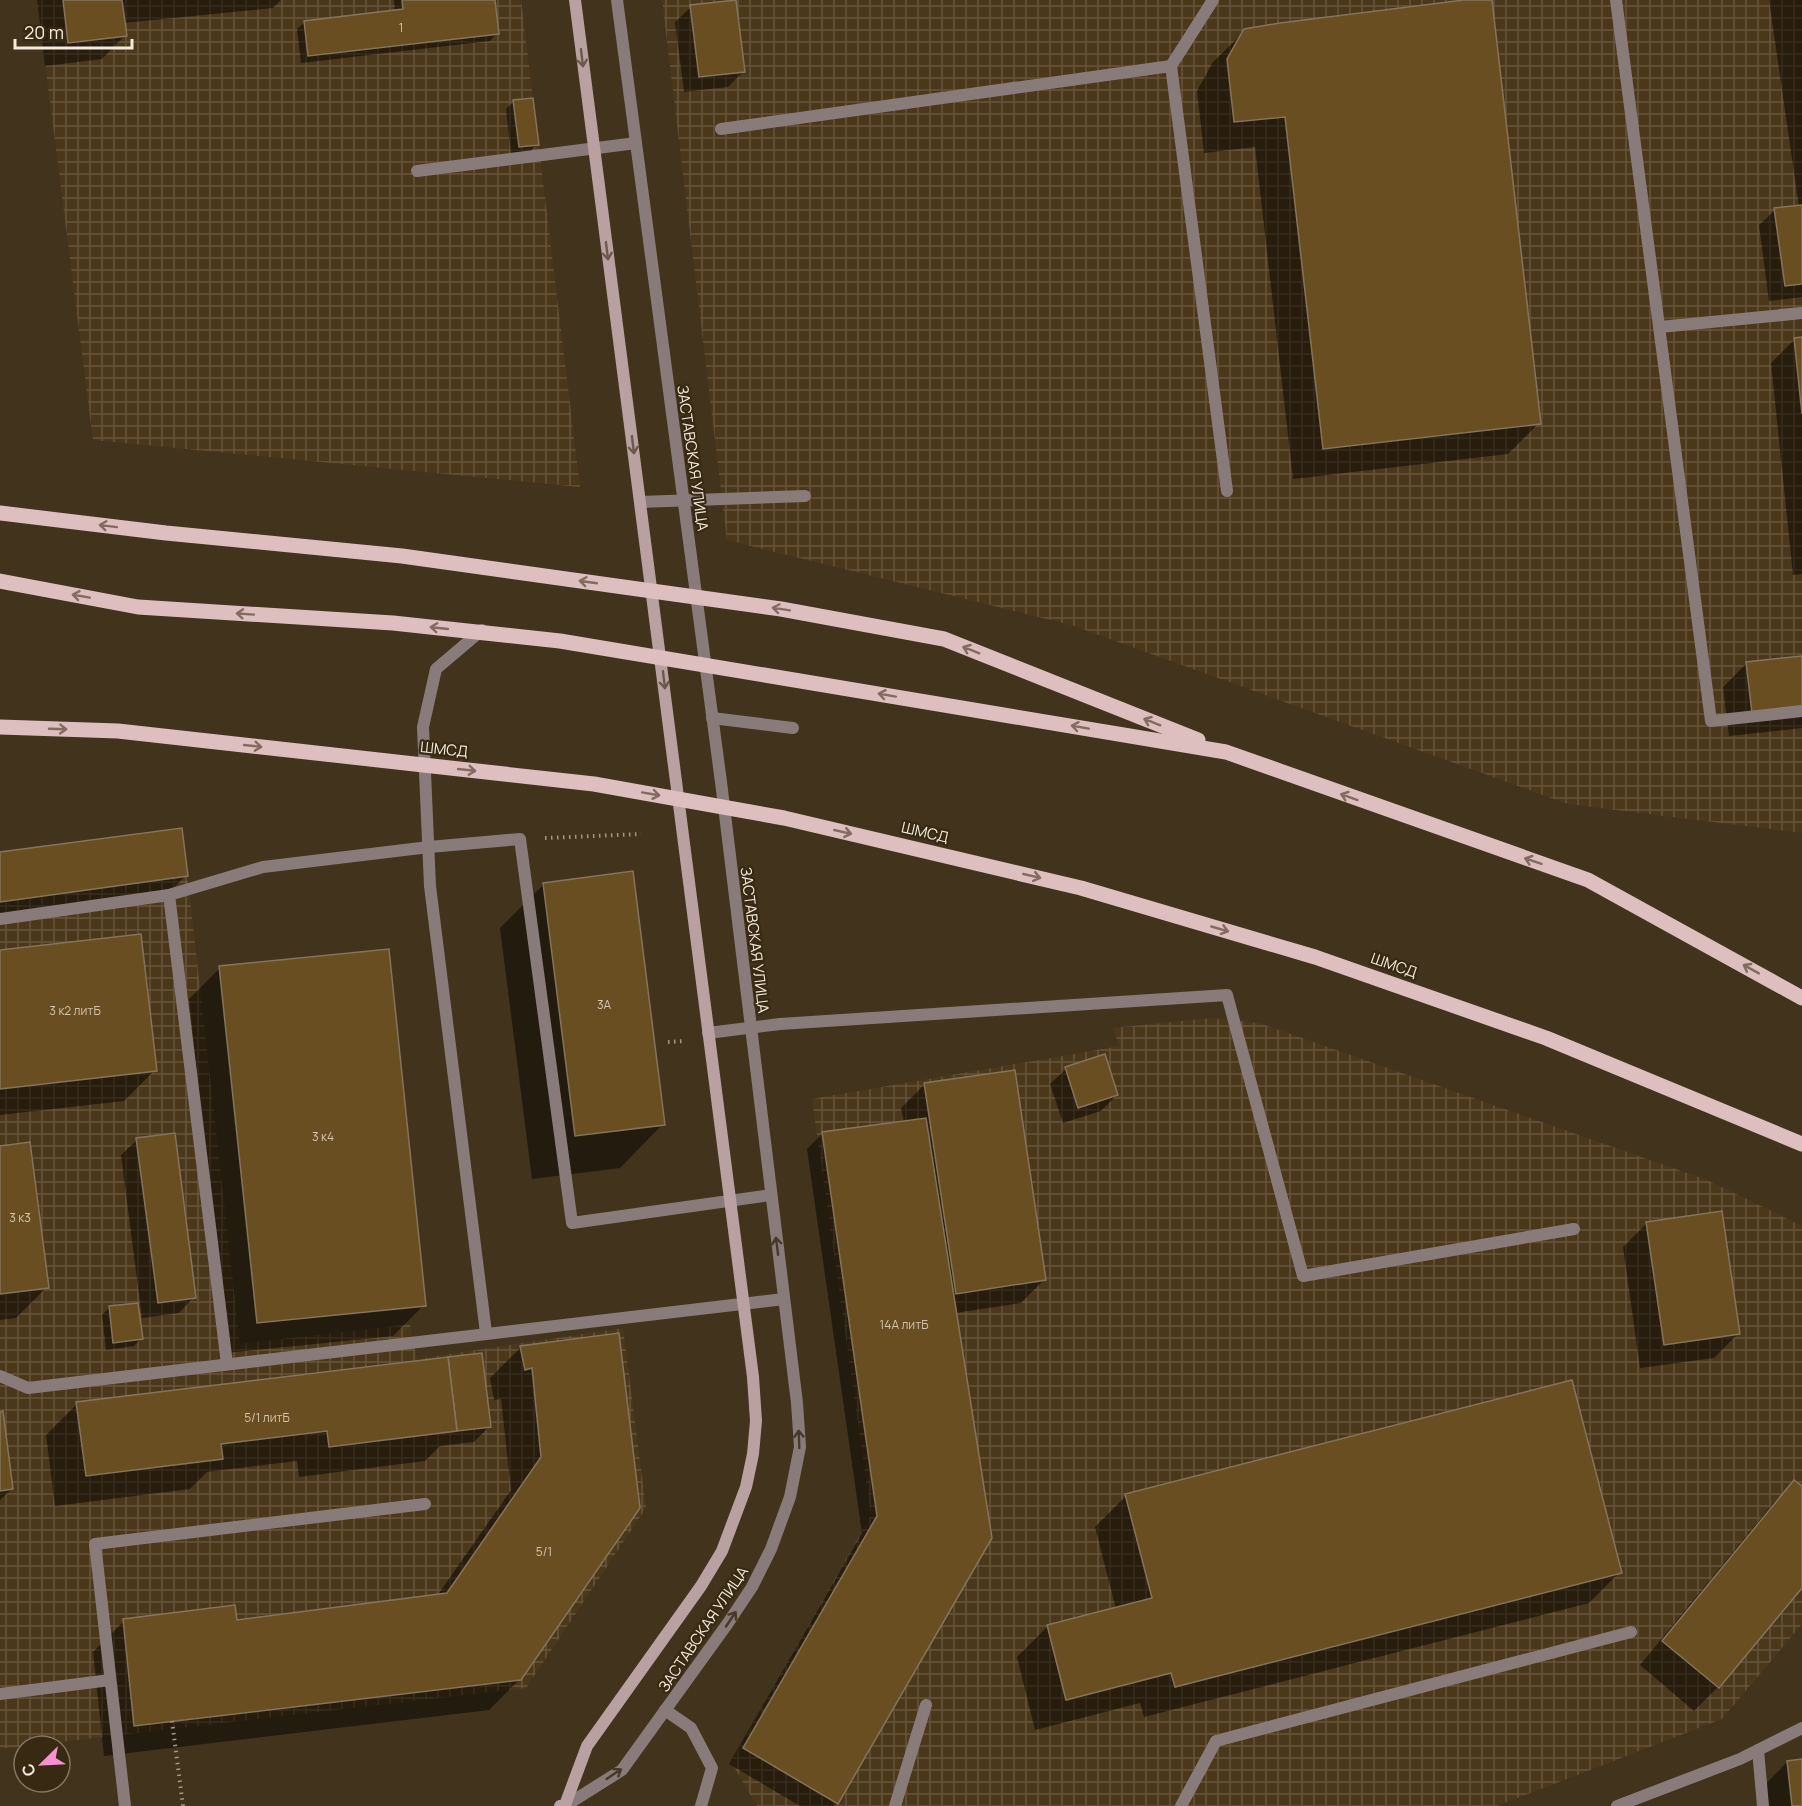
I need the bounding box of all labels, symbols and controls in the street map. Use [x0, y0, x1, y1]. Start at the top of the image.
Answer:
scale bar [15, 12, 132, 50]
house number: 1 [399, 19, 403, 36]
text: 20 m [24, 20, 64, 44]
one-way arrow [577, 48, 588, 67]
one-way arrow [602, 241, 613, 261]
street label: ЗАСТАВСКАЯ УЛИЦА [672, 384, 714, 533]
one-way arrow [627, 434, 638, 454]
one-way arrow [98, 520, 118, 531]
one-way arrow [578, 576, 598, 587]
one-way arrow [72, 590, 91, 601]
one-way arrow [772, 604, 791, 615]
one-way arrow [235, 608, 255, 619]
one-way arrow [430, 622, 450, 633]
one-way arrow [962, 644, 981, 655]
one-way arrow [659, 669, 670, 689]
one-way arrow [878, 689, 898, 700]
one-way arrow [1144, 716, 1162, 727]
one-way arrow [1070, 721, 1090, 732]
one-way arrow [48, 723, 68, 735]
street label: ШМСД [419, 736, 469, 762]
one-way arrow [242, 741, 262, 752]
one-way arrow [457, 764, 477, 775]
one-way arrow [641, 789, 661, 800]
one-way arrow [1340, 790, 1359, 801]
street label: ШМСД [899, 816, 951, 848]
one-way arrow [833, 826, 852, 838]
one-way arrow [1524, 855, 1543, 866]
street label: ЗАСТАВСКАЯ УЛИЦА [736, 866, 774, 1015]
one-way arrow [1023, 871, 1042, 883]
one-way arrow [1210, 924, 1229, 935]
street label: ШМСД [1368, 947, 1420, 983]
one-way arrow [1742, 963, 1759, 975]
house number: 3А [597, 996, 612, 1013]
house number: 3 к2 литБ [49, 1002, 101, 1019]
house number: 3 к4 [312, 1128, 334, 1145]
house number: 3 к3 [9, 1209, 31, 1226]
one-way arrow [772, 1236, 783, 1256]
house number: 14А литБ [880, 1316, 928, 1333]
house number: 5/1 литБ [244, 1409, 290, 1426]
one-way arrow [793, 1430, 805, 1450]
house number: 5/1 [536, 1543, 552, 1560]
street label: ЗАСТАВСКАЯ УЛИЦА [653, 1562, 753, 1696]
one-way arrow [725, 1611, 737, 1628]
north arrow [12, 1734, 72, 1794]
text: С [16, 1760, 41, 1780]
one-way arrow [605, 1768, 622, 1780]

